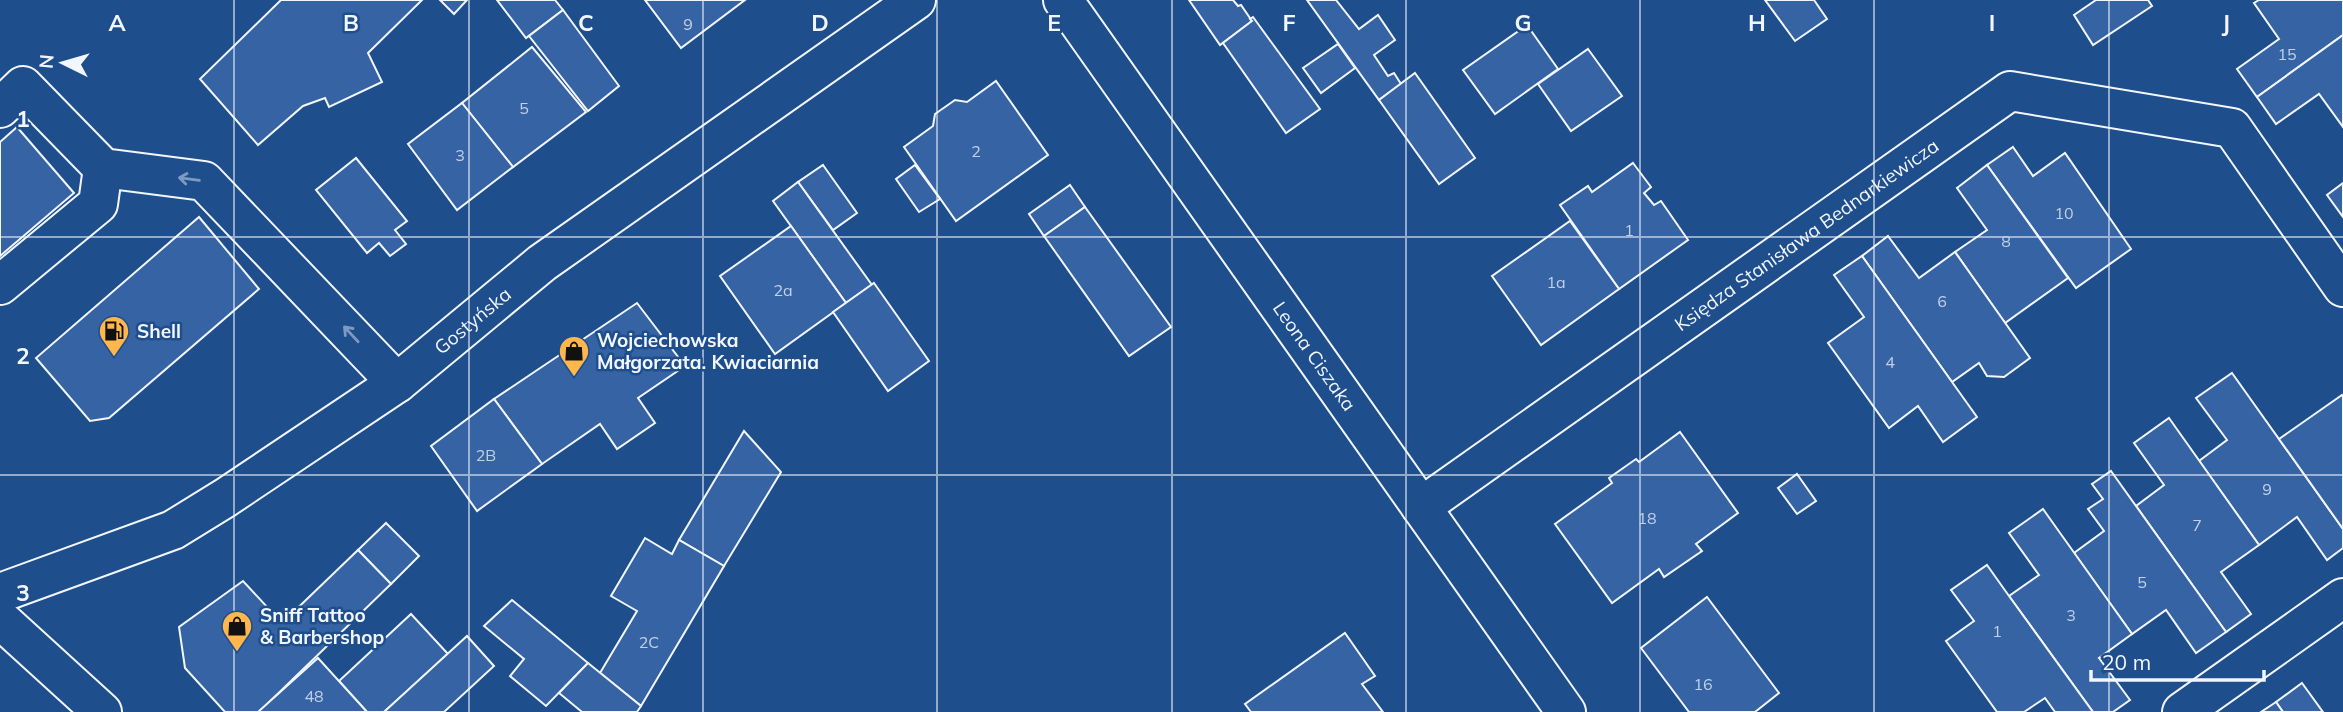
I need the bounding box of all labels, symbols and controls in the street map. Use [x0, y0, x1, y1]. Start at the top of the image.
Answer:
text: A [108, 8, 126, 37]
text: B [343, 8, 359, 37]
text: C [578, 8, 594, 37]
text: D [811, 8, 829, 37]
text: E [1047, 8, 1061, 37]
text: F [1282, 8, 1296, 37]
text: G [1514, 8, 1532, 37]
text: H [1748, 8, 1766, 37]
text: I [1989, 8, 1995, 37]
text: J [2222, 8, 2230, 37]
house number: 9 [683, 14, 693, 34]
north arrow [28, 28, 98, 98]
house number: 15 [2277, 44, 2297, 64]
text: N [33, 53, 59, 70]
house number: 5 [519, 98, 529, 118]
text: 1 [16, 104, 30, 133]
street label: Księdza Stanisława Bednarkiewicza [1670, 133, 1943, 336]
house number: 2 [971, 141, 981, 161]
house number: 3 [455, 145, 465, 165]
one-way arrow [178, 172, 200, 185]
house number: 10 [2054, 203, 2074, 223]
house number: 1 [1624, 220, 1634, 240]
house number: 8 [2001, 231, 2011, 251]
house number: 1a [1546, 272, 1566, 292]
house number: 2a [773, 280, 793, 300]
street label: Gostyńska [429, 282, 516, 359]
house number: 6 [1937, 291, 1947, 311]
street label: Leona Ciszaka [1268, 297, 1361, 415]
fuel station icon: Shell [97, 314, 131, 358]
place label: Shell [137, 319, 181, 343]
one-way arrow [342, 325, 359, 342]
place label: Wojciechowska Małgorzata. Kwiaciarnia [597, 328, 819, 374]
shop icon: Wojciechowska Małgorzata. Kwiaciarnia [557, 334, 591, 378]
text: 2 [16, 341, 30, 370]
house number: 4 [1885, 352, 1895, 372]
house number: 2B [476, 445, 496, 465]
house number: 9 [2262, 479, 2272, 499]
house number: 18 [1637, 508, 1657, 528]
house number: 7 [2192, 515, 2202, 535]
house number: 5 [2137, 572, 2147, 592]
text: 3 [16, 578, 30, 607]
place label: Sniff Tattoo & Barbershop [260, 603, 384, 649]
house number: 3 [2066, 605, 2076, 625]
shop icon: Sniff Tattoo & Barbershop [220, 609, 254, 653]
house number: 1 [1992, 621, 2002, 641]
house number: 2C [639, 632, 659, 652]
scale bar [2091, 638, 2264, 682]
text: 20 m [2102, 649, 2151, 675]
house number: 16 [1693, 674, 1713, 694]
house number: 48 [304, 686, 324, 706]

